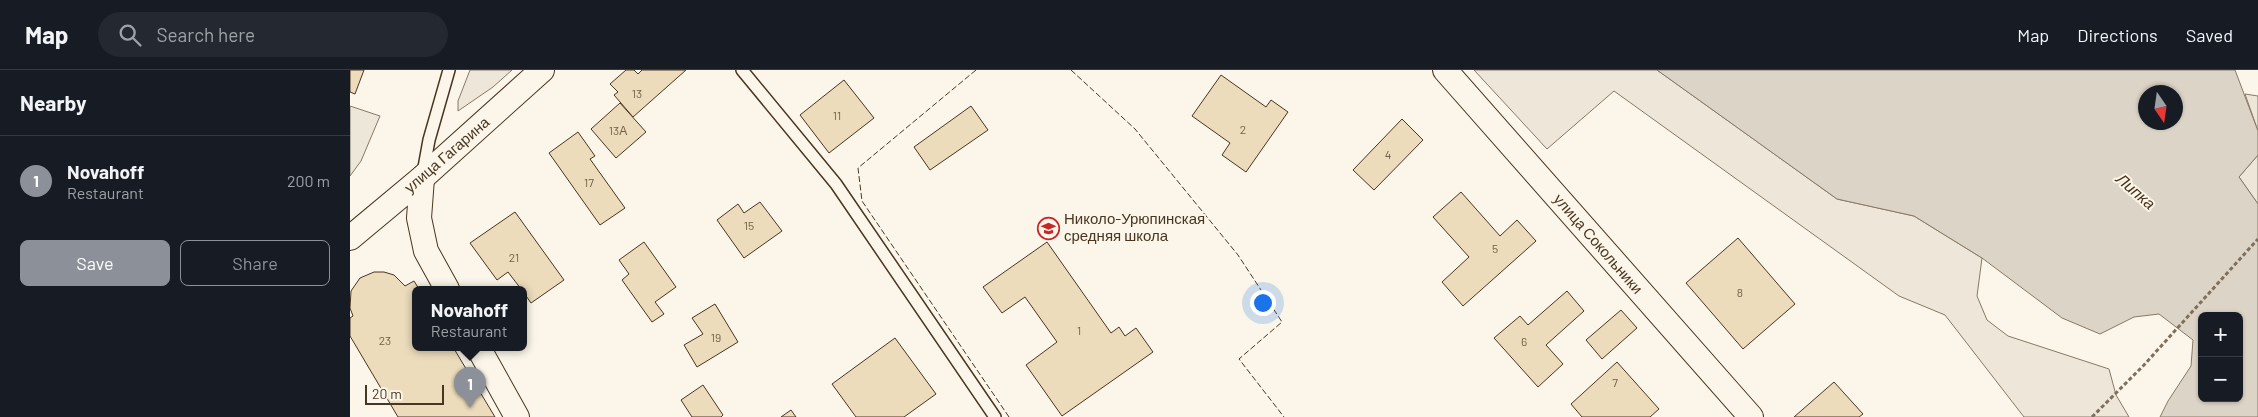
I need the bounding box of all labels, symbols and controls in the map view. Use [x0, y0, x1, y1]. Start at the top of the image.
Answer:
search box [98, 12, 448, 57]
text: Map [25, 20, 68, 49]
icon: search [116, 21, 144, 49]
text: Search here [156, 23, 255, 46]
text: Map [2017, 24, 2049, 46]
text: Directions [2077, 24, 2158, 46]
text: Saved [2186, 24, 2233, 46]
north arrow [2138, 85, 2183, 130]
house number: 13 [632, 86, 642, 100]
text: Nearby [20, 90, 86, 115]
house number: 11 [833, 108, 841, 122]
street label: улица Гагарина [400, 112, 493, 196]
house number: 2 [1240, 122, 1246, 136]
house number: 13А [609, 123, 627, 137]
house number: 4 [1385, 147, 1391, 161]
text: Novahoff [67, 160, 144, 183]
water label: Липка [2112, 168, 2160, 213]
text: 1 [33, 171, 39, 190]
text: 200 m [287, 171, 330, 190]
house number: 17 [584, 175, 594, 189]
text: Restaurant [67, 183, 144, 202]
street label: улица Сокольники [1551, 190, 1647, 297]
place label: Николо-Урюпинская средняя школа [1064, 209, 1205, 244]
school or university icon: Николо-Урюпинская средняя школа [1036, 216, 1060, 240]
house number: 15 [744, 218, 754, 232]
button: Save [20, 240, 170, 286]
button: Share [180, 240, 330, 286]
house number: 5 [1492, 241, 1498, 255]
house number: 21 [509, 250, 519, 264]
house number: 8 [1737, 285, 1743, 299]
popup [412, 286, 527, 351]
your location [1250, 290, 1276, 316]
text: Novahoff [431, 298, 508, 321]
map controls [2198, 312, 2243, 402]
button: + [2198, 312, 2243, 357]
text: Restaurant [431, 321, 508, 340]
house number: 1 [1077, 323, 1081, 337]
house number: 19 [711, 330, 721, 344]
house number: 23 [379, 333, 391, 347]
house number: 6 [1521, 334, 1527, 348]
button: − [2198, 357, 2243, 402]
pin: 1 [454, 367, 486, 408]
house number: 7 [1612, 375, 1618, 389]
scale bar [365, 382, 444, 405]
text: 20 m [372, 385, 402, 402]

